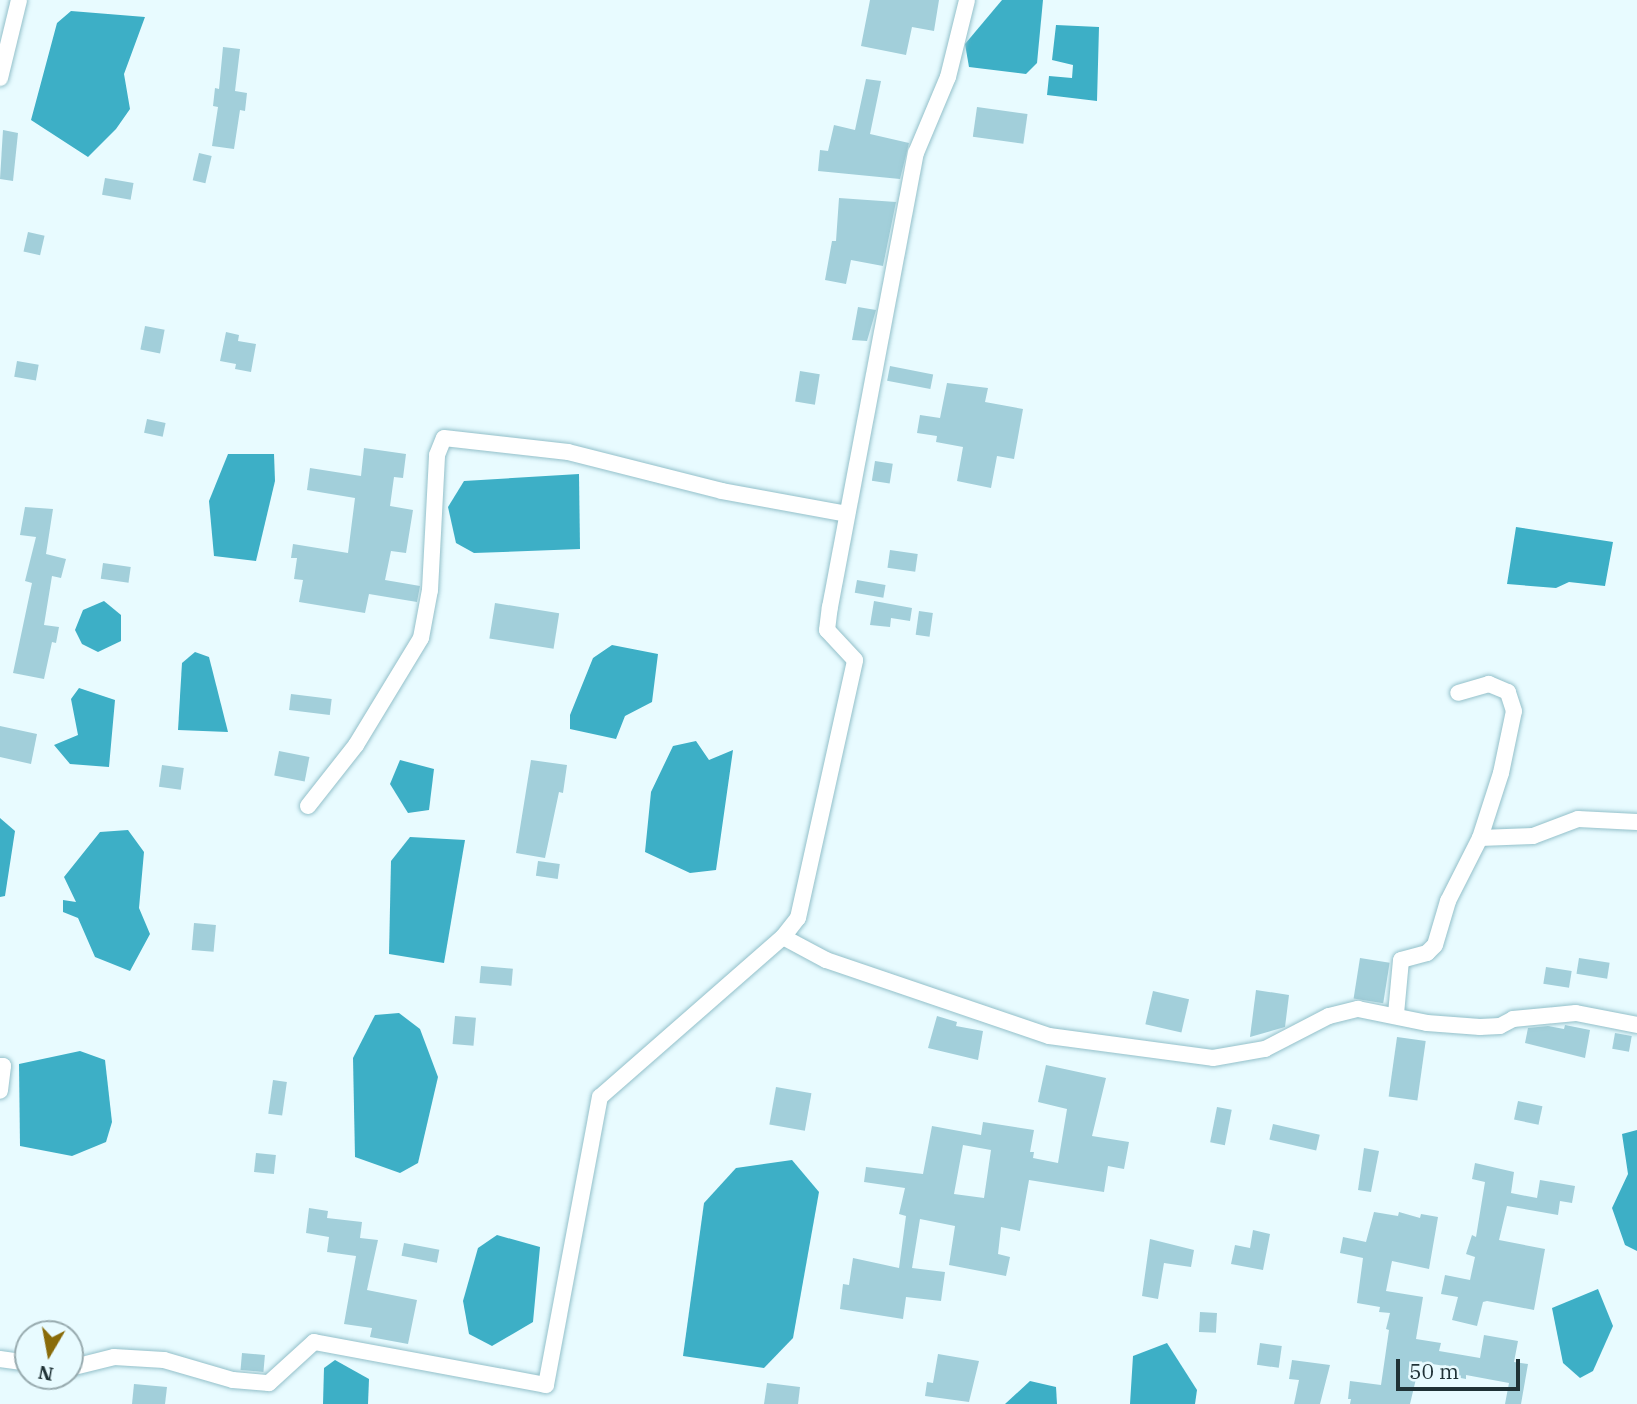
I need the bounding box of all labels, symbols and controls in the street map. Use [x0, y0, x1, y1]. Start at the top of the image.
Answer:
north arrow [14, 1320, 84, 1390]
scale bar [1399, 1344, 1523, 1388]
text: 50 m [1409, 1357, 1459, 1385]
text: N [36, 1361, 55, 1387]

